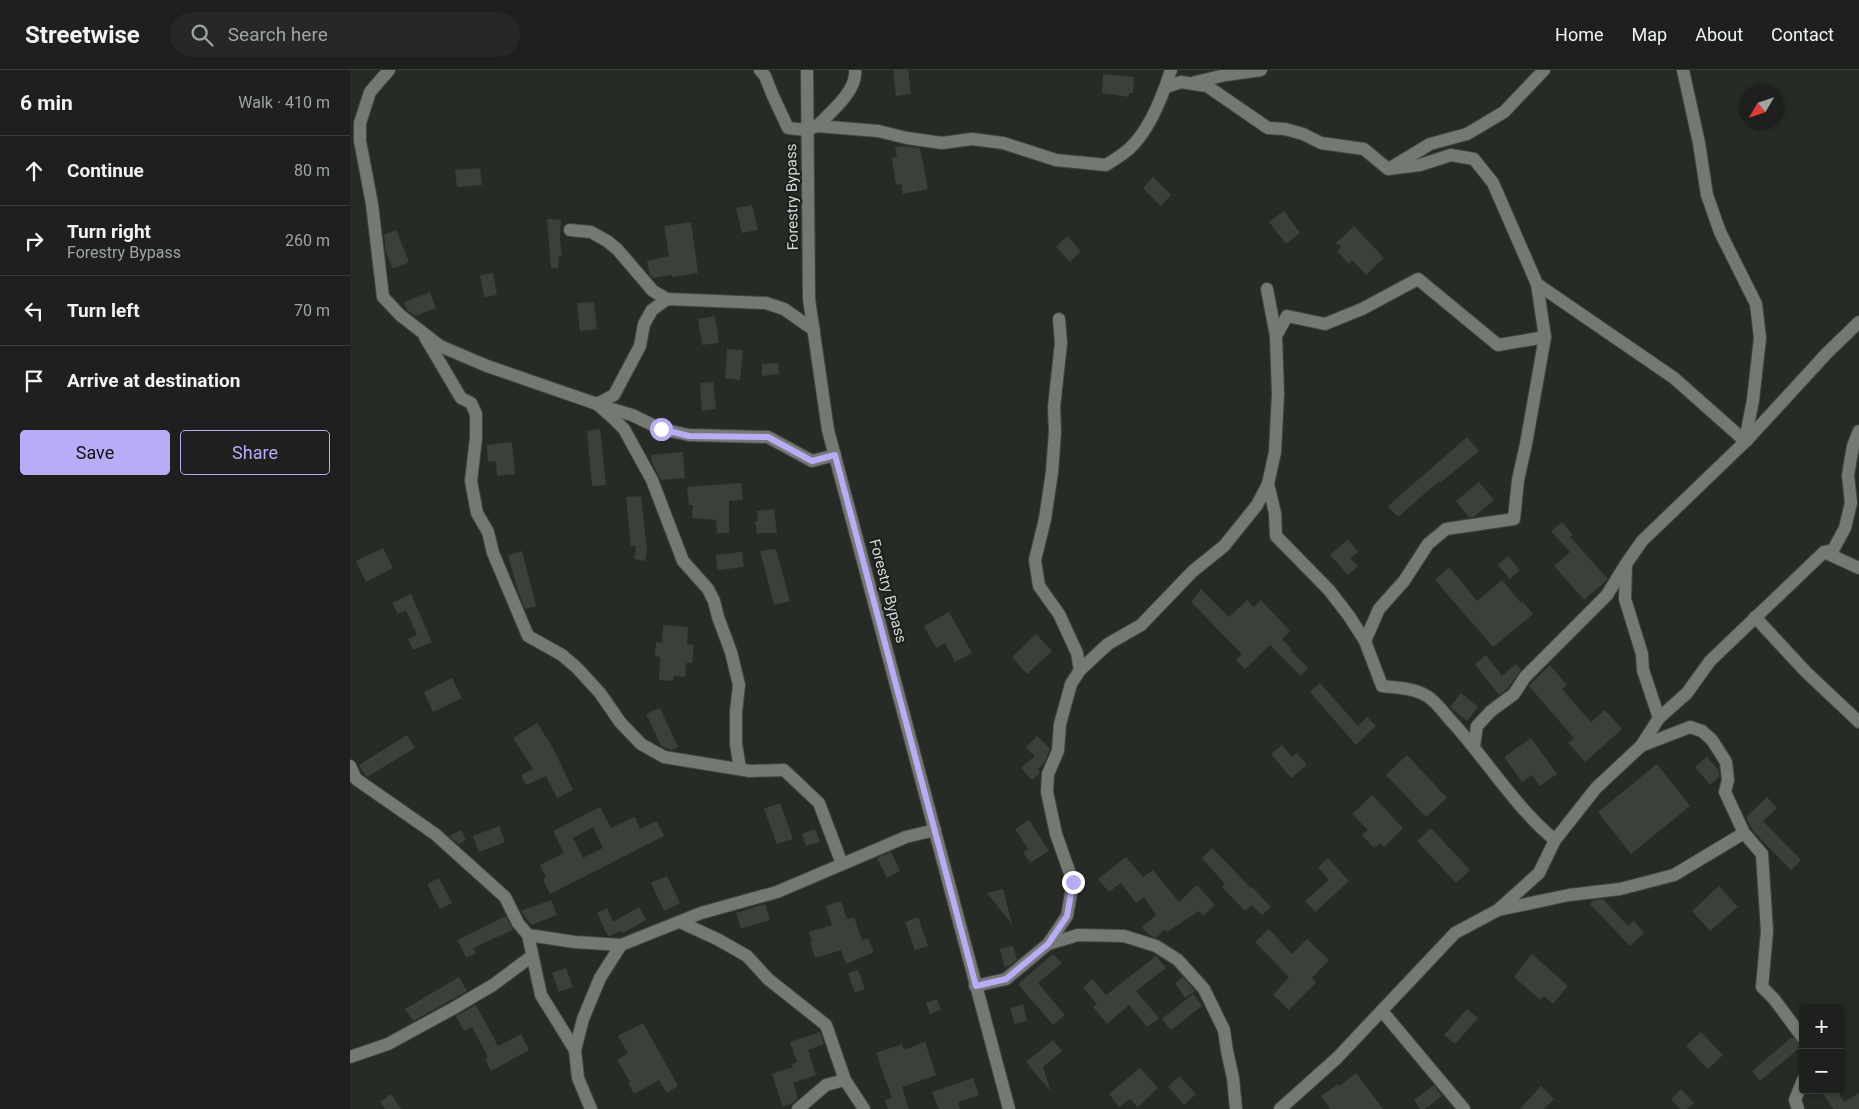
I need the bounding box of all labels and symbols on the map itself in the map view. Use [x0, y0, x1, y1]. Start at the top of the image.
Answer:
north arrow [1739, 85, 1784, 130]
street label: Forestry Bypass [782, 143, 802, 251]
route start [650, 418, 673, 441]
street label: Forestry Bypass [865, 537, 911, 645]
route end [1062, 871, 1085, 894]

